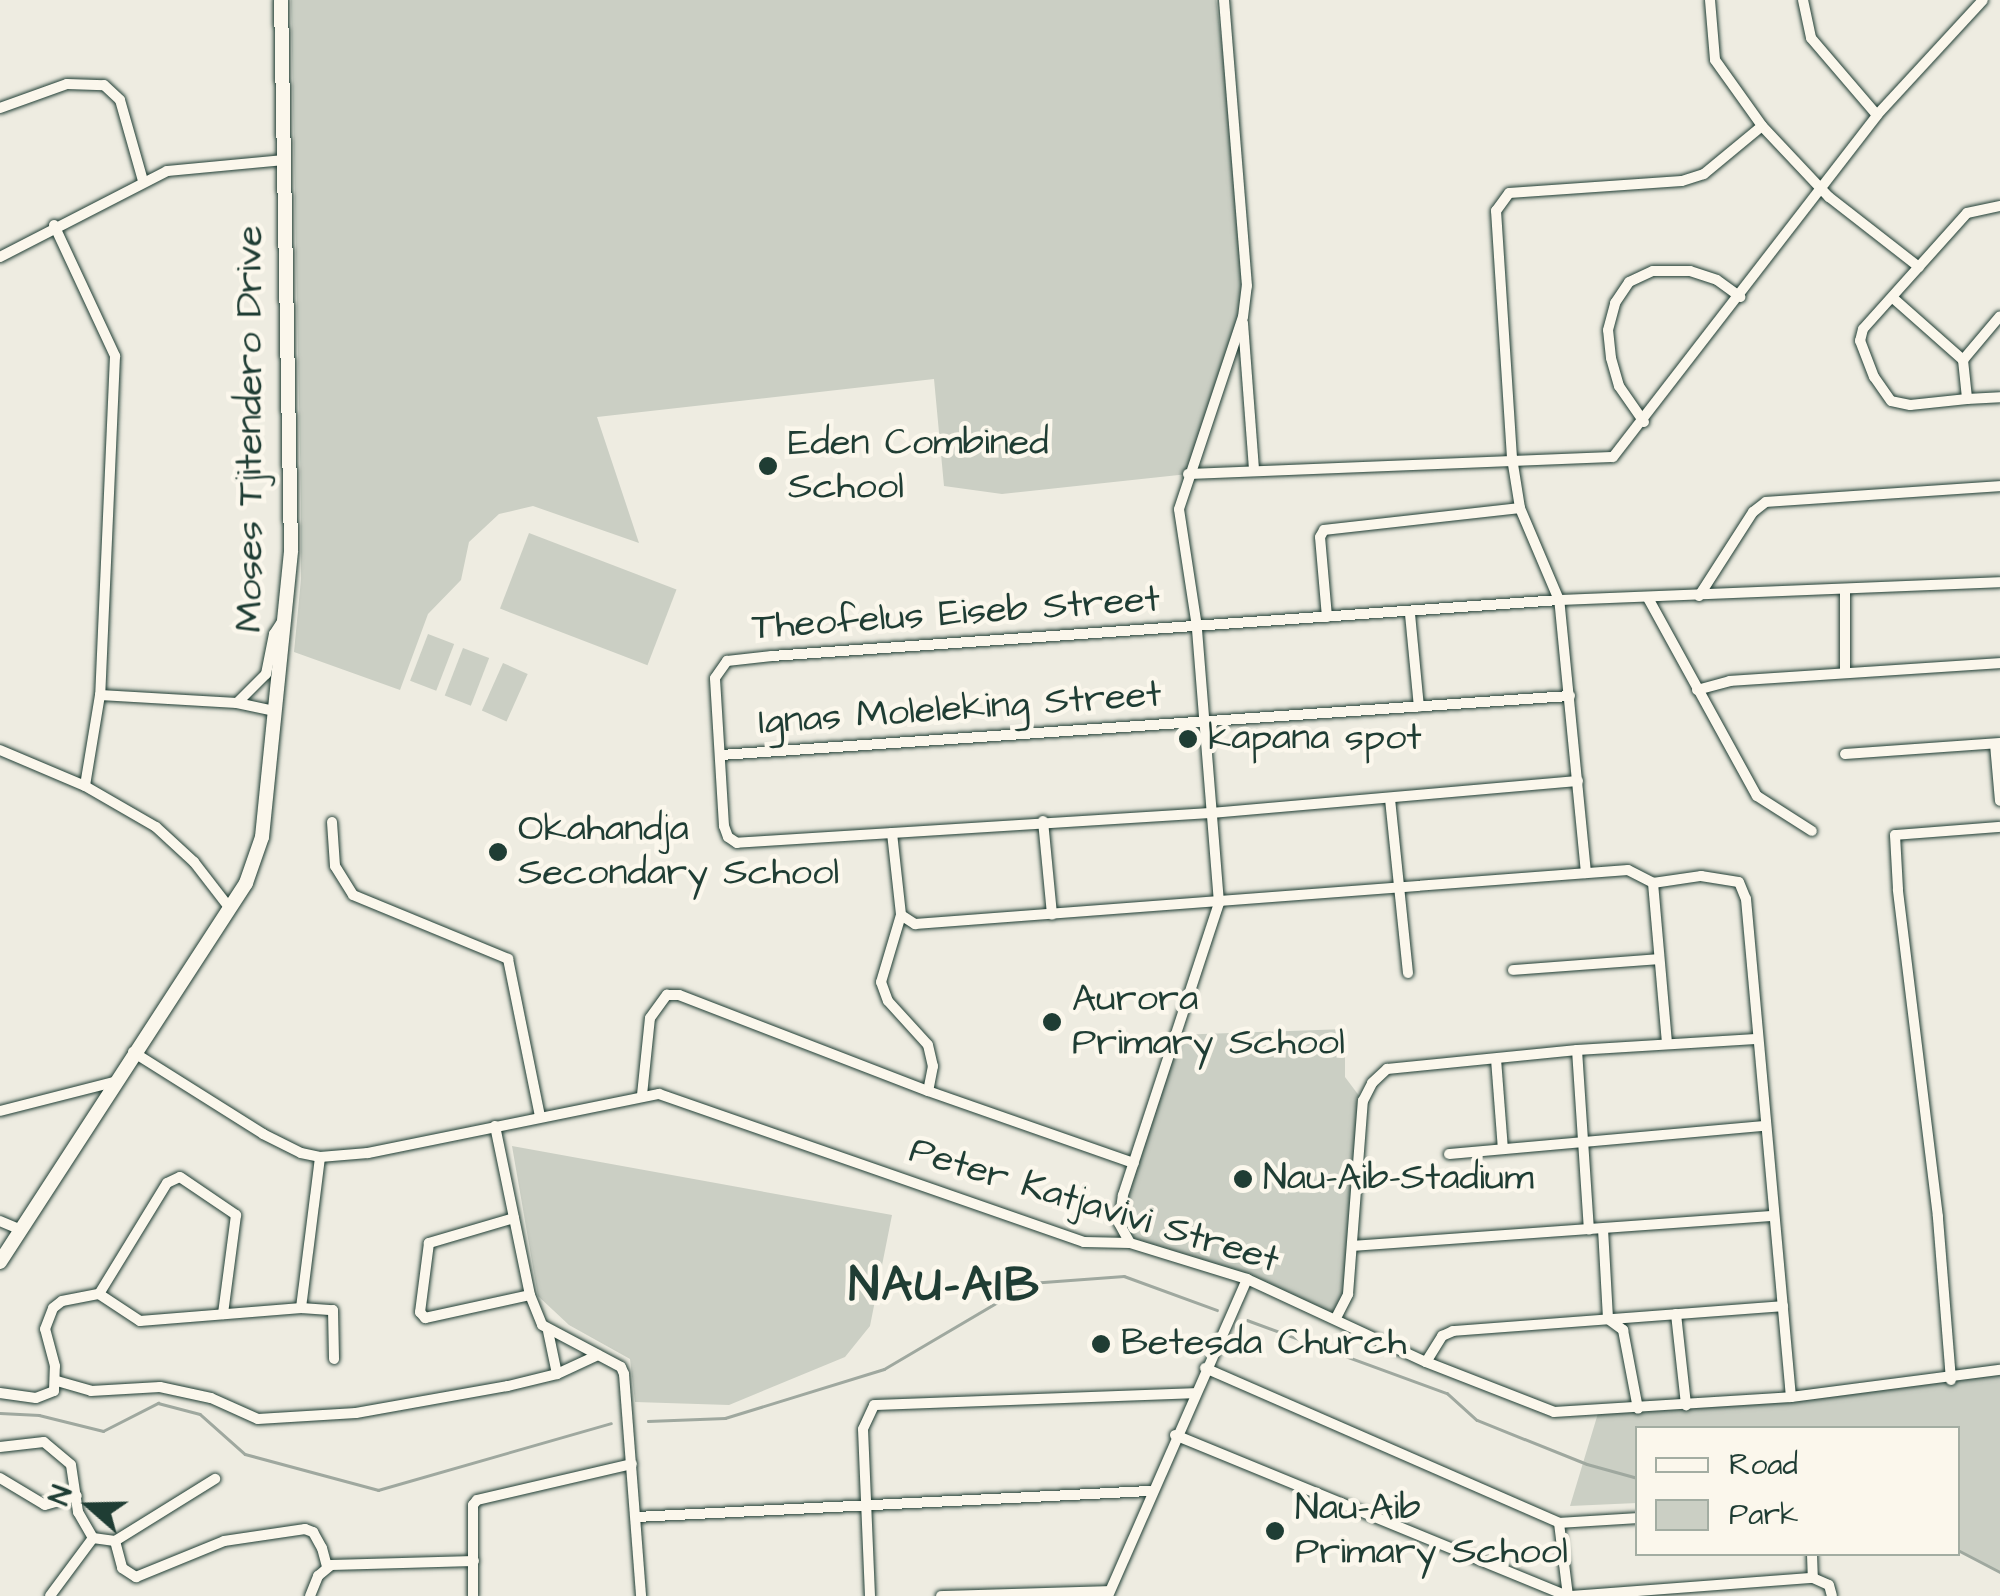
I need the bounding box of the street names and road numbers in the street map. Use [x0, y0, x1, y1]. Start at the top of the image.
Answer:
street label: Moses Tjitendero Drive [228, 225, 274, 633]
street label: Theofelus Eiseb Street [751, 577, 1161, 651]
street label: Ignas Moleleking Street [757, 672, 1163, 746]
street label: Peter Katjavivi Street [904, 1128, 1284, 1284]

